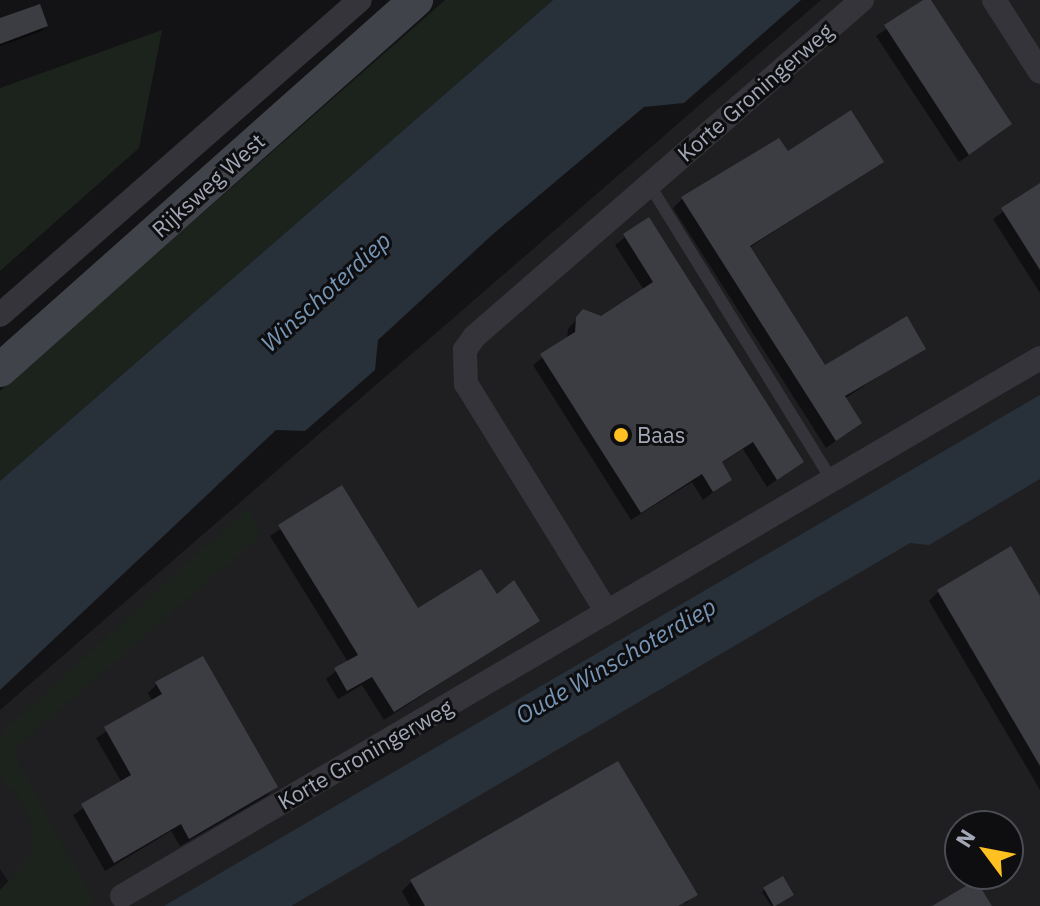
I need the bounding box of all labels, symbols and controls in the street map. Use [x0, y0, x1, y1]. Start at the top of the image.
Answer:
street label: Korte Groningerweg [672, 17, 838, 167]
street label: Rijksweg West [146, 128, 270, 242]
water label: Winschoterdiep [255, 226, 397, 358]
place label: Baas [637, 422, 686, 448]
marker: Baas [612, 426, 630, 444]
water label: Oude Winschoterdiep [511, 592, 721, 730]
street label: Korte Groningerweg [273, 693, 457, 815]
north arrow [944, 810, 1024, 890]
text: N [948, 824, 981, 853]

